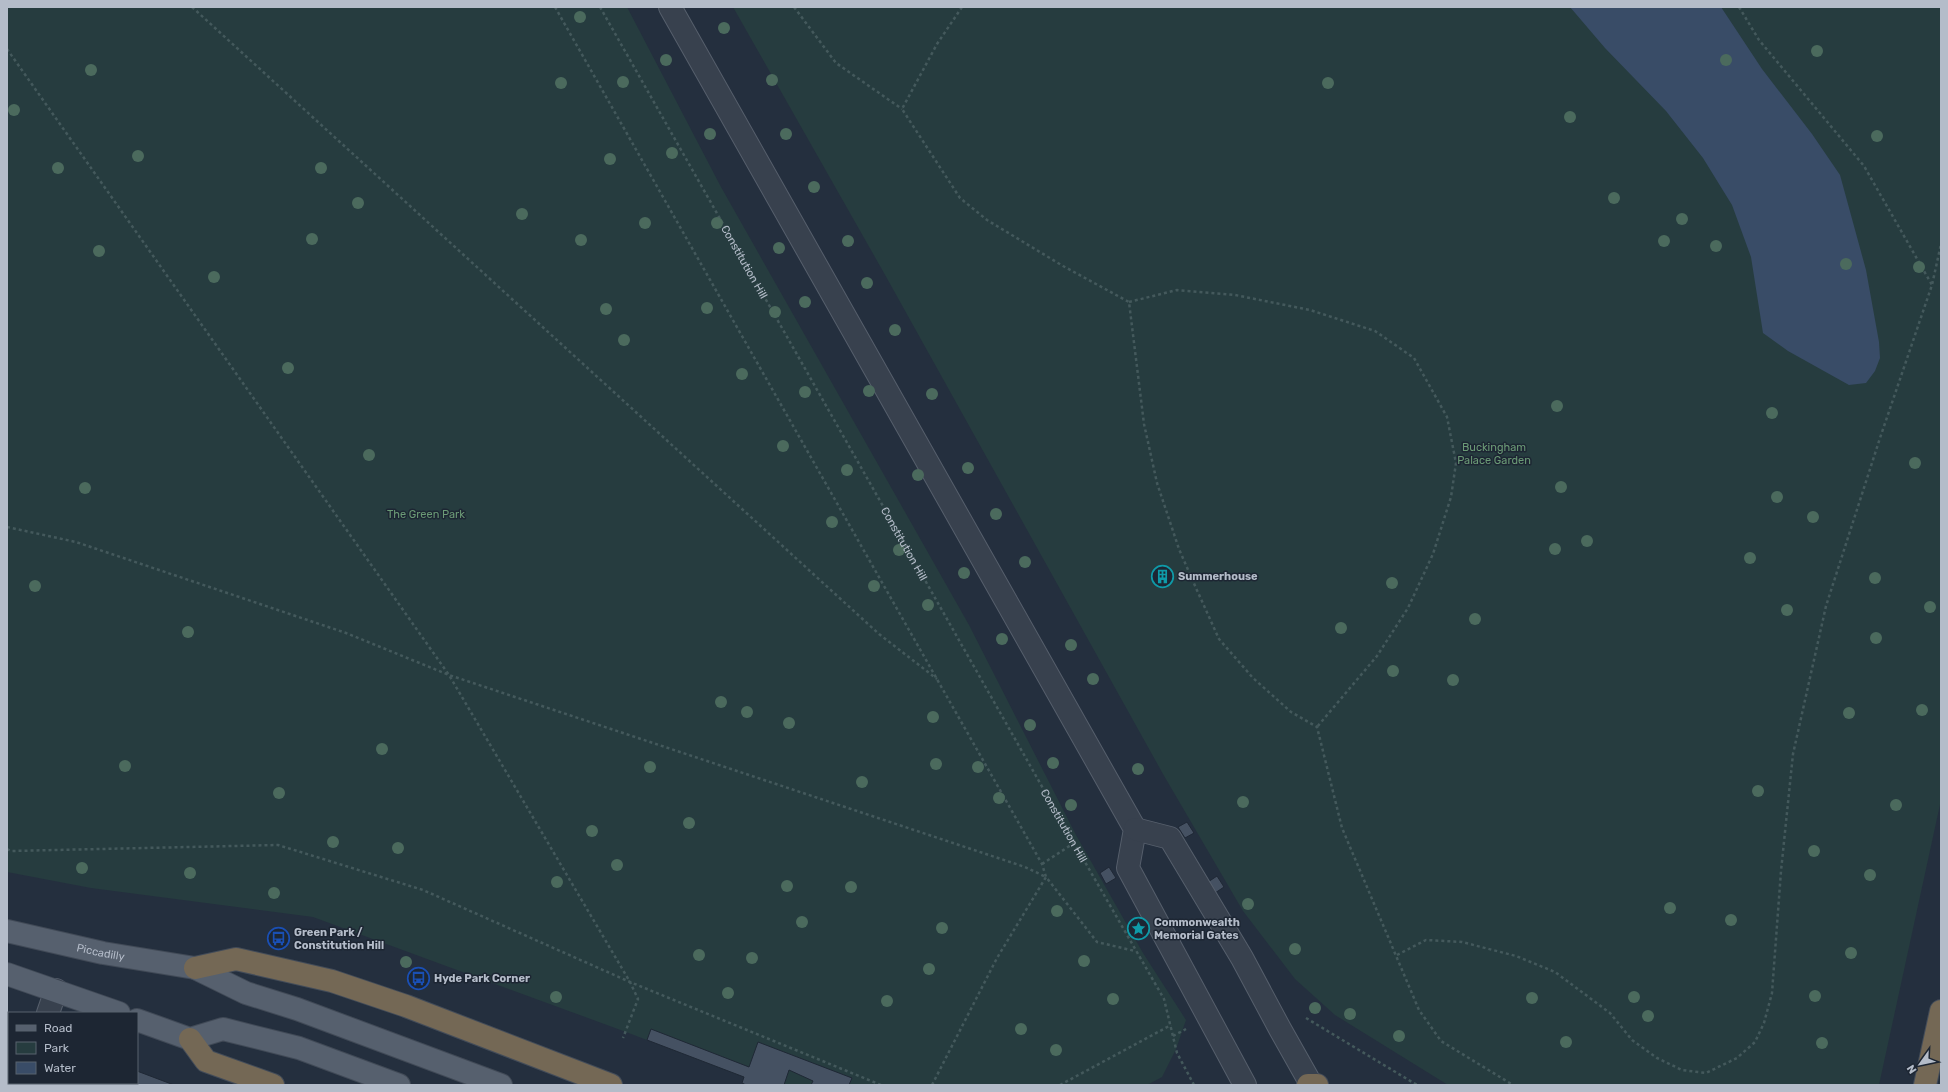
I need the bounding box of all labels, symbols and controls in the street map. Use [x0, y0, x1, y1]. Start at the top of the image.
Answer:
street label: Constitution Hill [719, 223, 771, 301]
park label: Buckingham Palace Garden [1457, 441, 1531, 467]
street label: Constitution Hill [878, 505, 930, 583]
park label: The Green Park [387, 508, 465, 521]
building icon: Summerhouse [1149, 563, 1175, 589]
place label: Summerhouse [1178, 570, 1258, 583]
street label: Constitution Hill [1038, 787, 1090, 865]
place icon: Commonwealth Memorial Gates [1126, 915, 1152, 941]
place label: Commonwealth Memorial Gates [1154, 916, 1240, 942]
bus stop icon: Green Park / Constitution Hill [265, 925, 291, 951]
place label: Green Park / Constitution Hill [294, 926, 384, 952]
street label: Piccadilly [75, 941, 126, 963]
bus stop icon: Hyde Park Corner [406, 965, 432, 991]
place label: Hyde Park Corner [434, 972, 530, 985]
legend [8, 1012, 138, 1084]
text: Road [44, 1021, 72, 1035]
text: Park [44, 1041, 70, 1055]
north arrow [1900, 1044, 1940, 1084]
text: Water [44, 1061, 76, 1075]
text: N [1904, 1062, 1920, 1076]

